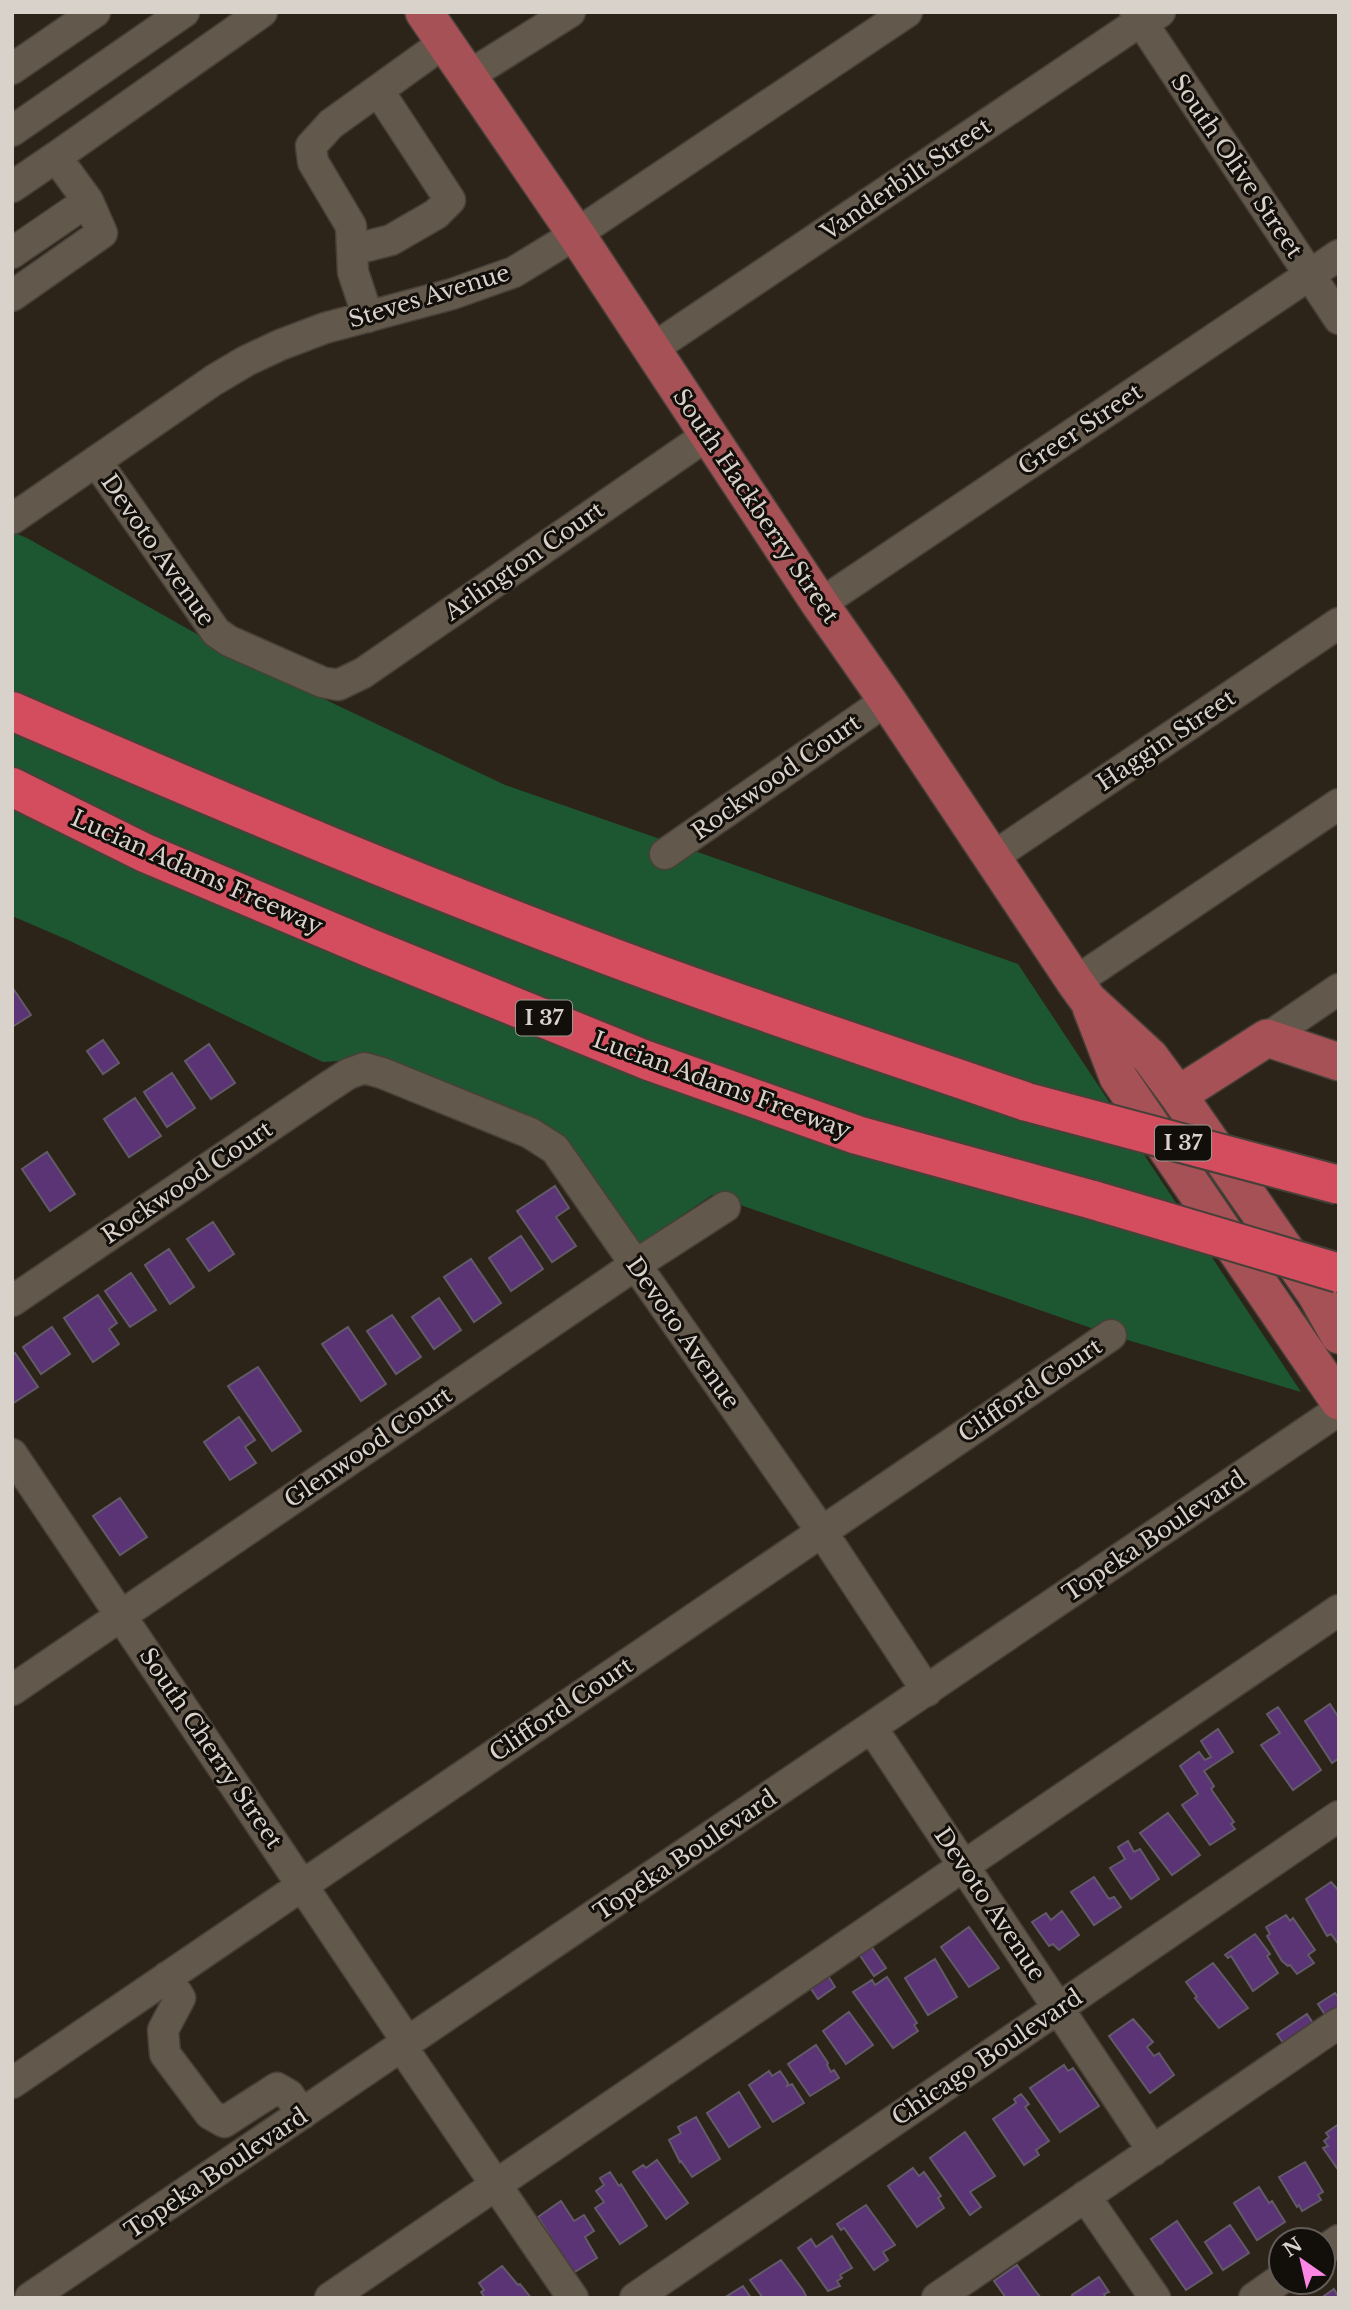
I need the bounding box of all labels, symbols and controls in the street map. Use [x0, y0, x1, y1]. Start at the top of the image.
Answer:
street label: South Olive Street [1165, 69, 1309, 263]
street label: Vanderbilt Street [815, 112, 997, 247]
street label: Steves Avenue [345, 258, 513, 334]
street label: Greer Street [1013, 377, 1147, 481]
street label: South Hackberry Street [667, 383, 845, 629]
street label: Devoto Avenue [95, 469, 221, 631]
street label: Arlington Court [438, 495, 609, 627]
street label: Haggin Street [1091, 683, 1241, 797]
street label: Rockwood Court [686, 708, 866, 846]
street label: Lucian Adams Freeway [67, 804, 327, 940]
road number: I 37 [516, 1000, 572, 1036]
street label: Lucian Adams Freeway [589, 1025, 855, 1145]
street label: Rockwood Court [97, 1114, 278, 1249]
road number: I 37 [1155, 1126, 1211, 1160]
street label: Devoto Avenue [620, 1252, 746, 1414]
street label: Clifford Court [953, 1332, 1107, 1448]
street label: Glenwood Court [279, 1380, 457, 1513]
street label: Topeka Boulevard [1057, 1464, 1251, 1608]
street label: South Cherry Street [134, 1643, 289, 1854]
street label: Clifford Court [484, 1651, 638, 1767]
street label: Topeka Boulevard [588, 1783, 782, 1927]
street label: Devoto Avenue [928, 1822, 1052, 1986]
street label: Chicago Boulevard [886, 1983, 1088, 2131]
street label: Topeka Boulevard [119, 2101, 313, 2245]
north arrow [1267, 2226, 1337, 2296]
text: N [1279, 2233, 1307, 2262]

